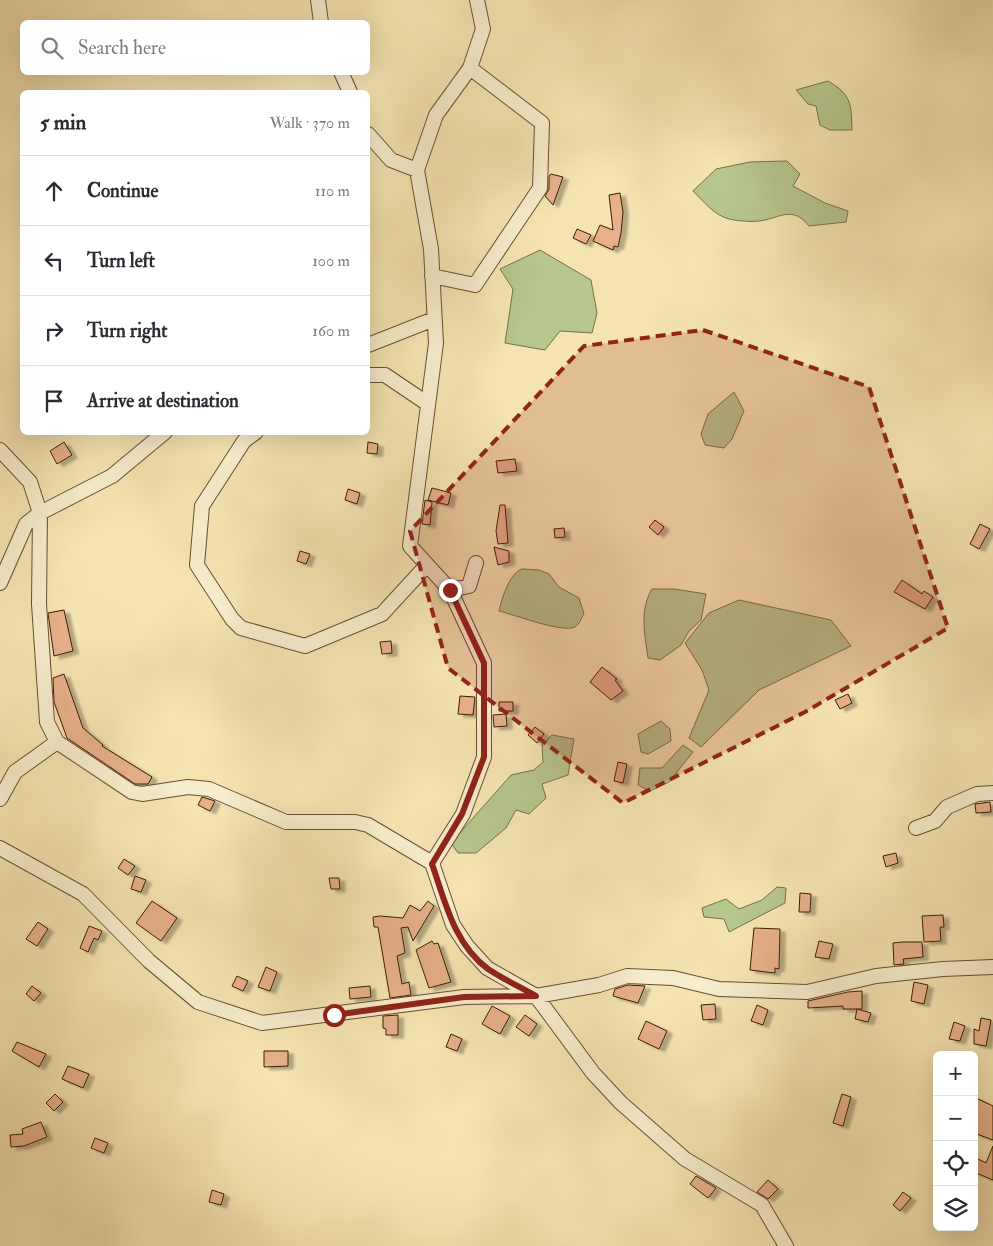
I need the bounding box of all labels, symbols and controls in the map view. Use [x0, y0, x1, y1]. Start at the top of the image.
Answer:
search box [20, 20, 370, 75]
icon: search [38, 34, 66, 62]
text: Search here [78, 36, 166, 60]
text: 5 min [40, 109, 86, 136]
text: Walk · 370 m [269, 113, 350, 133]
icon: ahead [40, 177, 68, 205]
text: Continue [87, 179, 158, 203]
text: 110 m [315, 181, 350, 201]
icon: left [40, 247, 68, 275]
text: Turn left [87, 249, 155, 273]
text: 100 m [312, 251, 350, 271]
icon: right [40, 317, 68, 345]
text: Turn right [87, 319, 167, 343]
text: 160 m [312, 321, 350, 341]
icon: arrive [40, 387, 68, 415]
text: Arrive at destination [87, 389, 239, 413]
route end [439, 579, 462, 602]
route start [323, 1004, 346, 1027]
map controls [933, 1051, 978, 1231]
button: + [933, 1051, 978, 1096]
button: − [933, 1096, 978, 1141]
button: locate [933, 1141, 978, 1186]
button: layers [933, 1186, 978, 1231]

